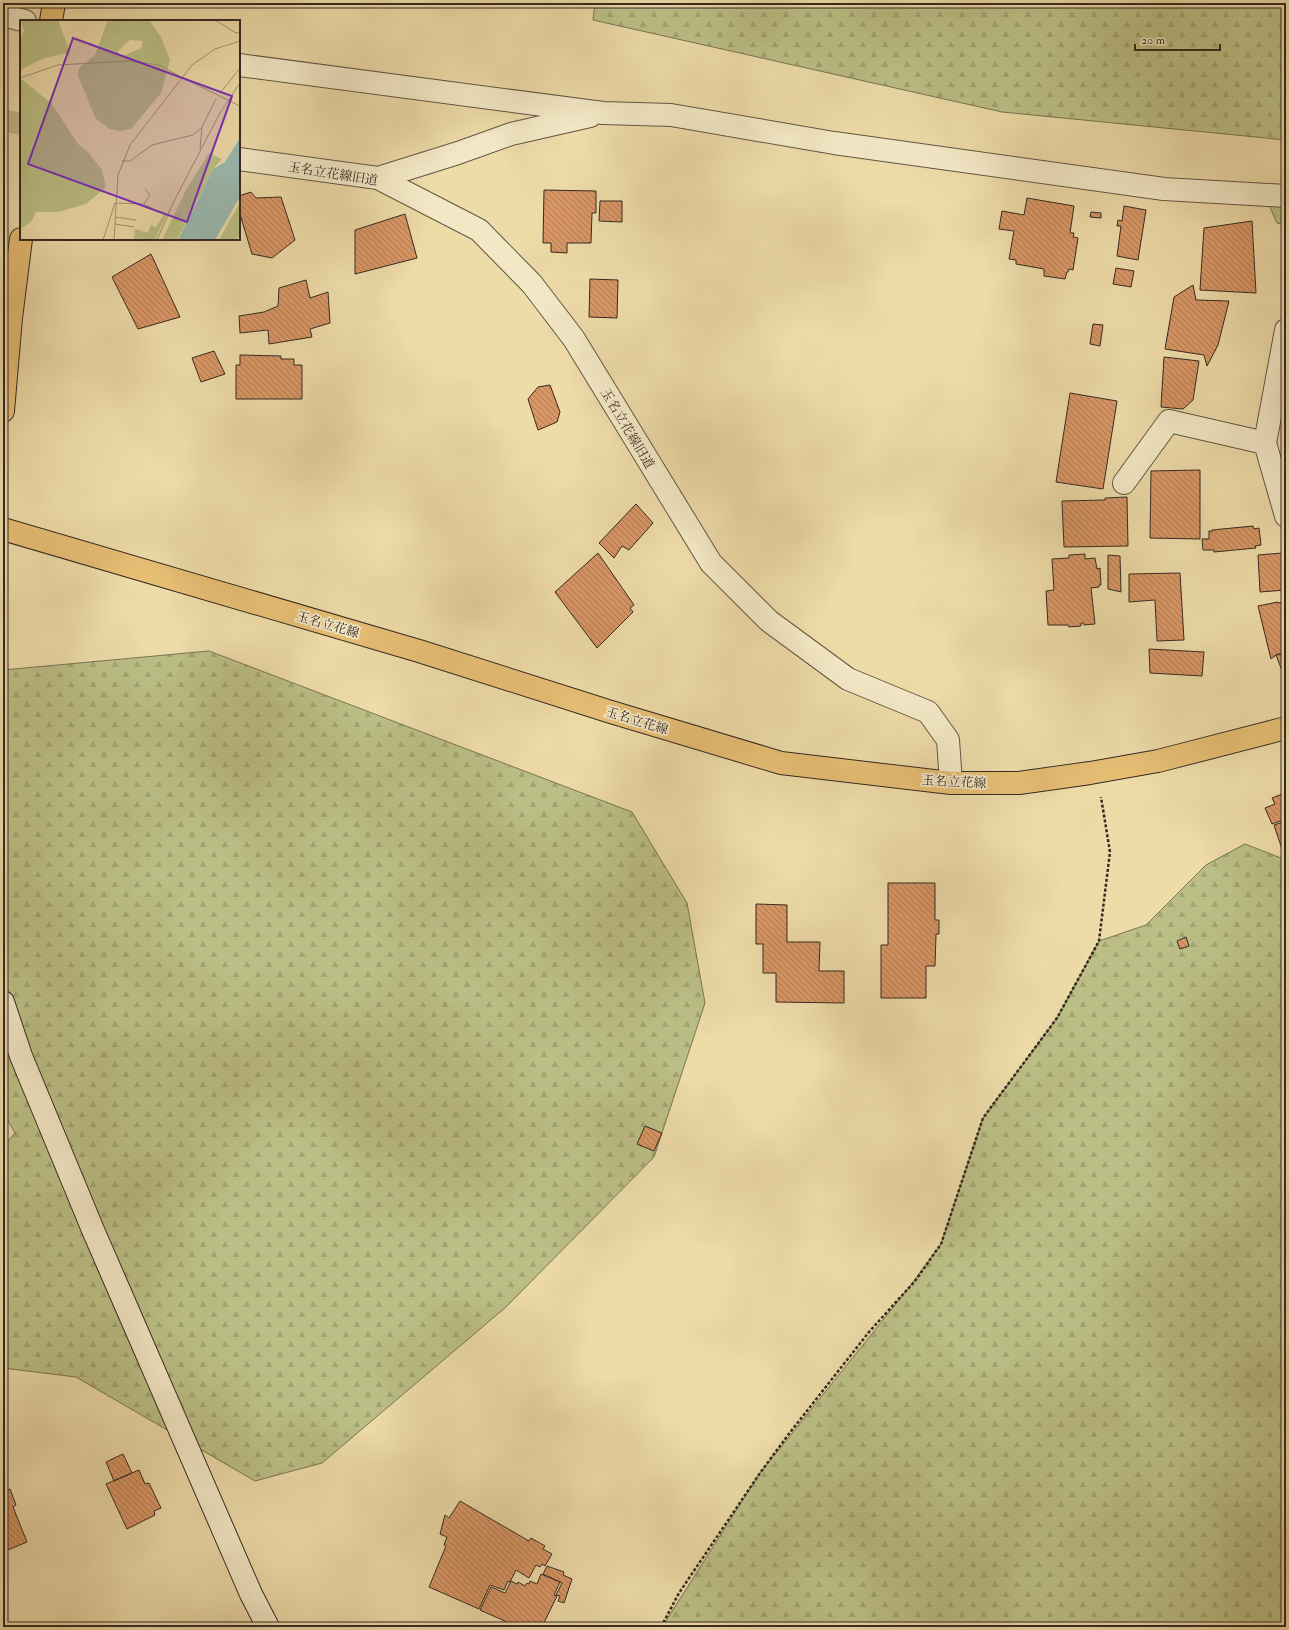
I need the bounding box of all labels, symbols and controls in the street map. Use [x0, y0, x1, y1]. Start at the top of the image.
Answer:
inset map [20, 20, 240, 240]
scale bar [1135, 26, 1220, 52]
text: 20 m [1141, 33, 1166, 48]
street label: 玉名立花線旧道 [287, 159, 379, 189]
street label: 玉名立花線旧道 [597, 385, 657, 472]
street label: 玉名立花線 [294, 608, 361, 642]
street label: 玉名立花線 [603, 704, 670, 738]
street label: 玉名立花線 [921, 772, 987, 792]

